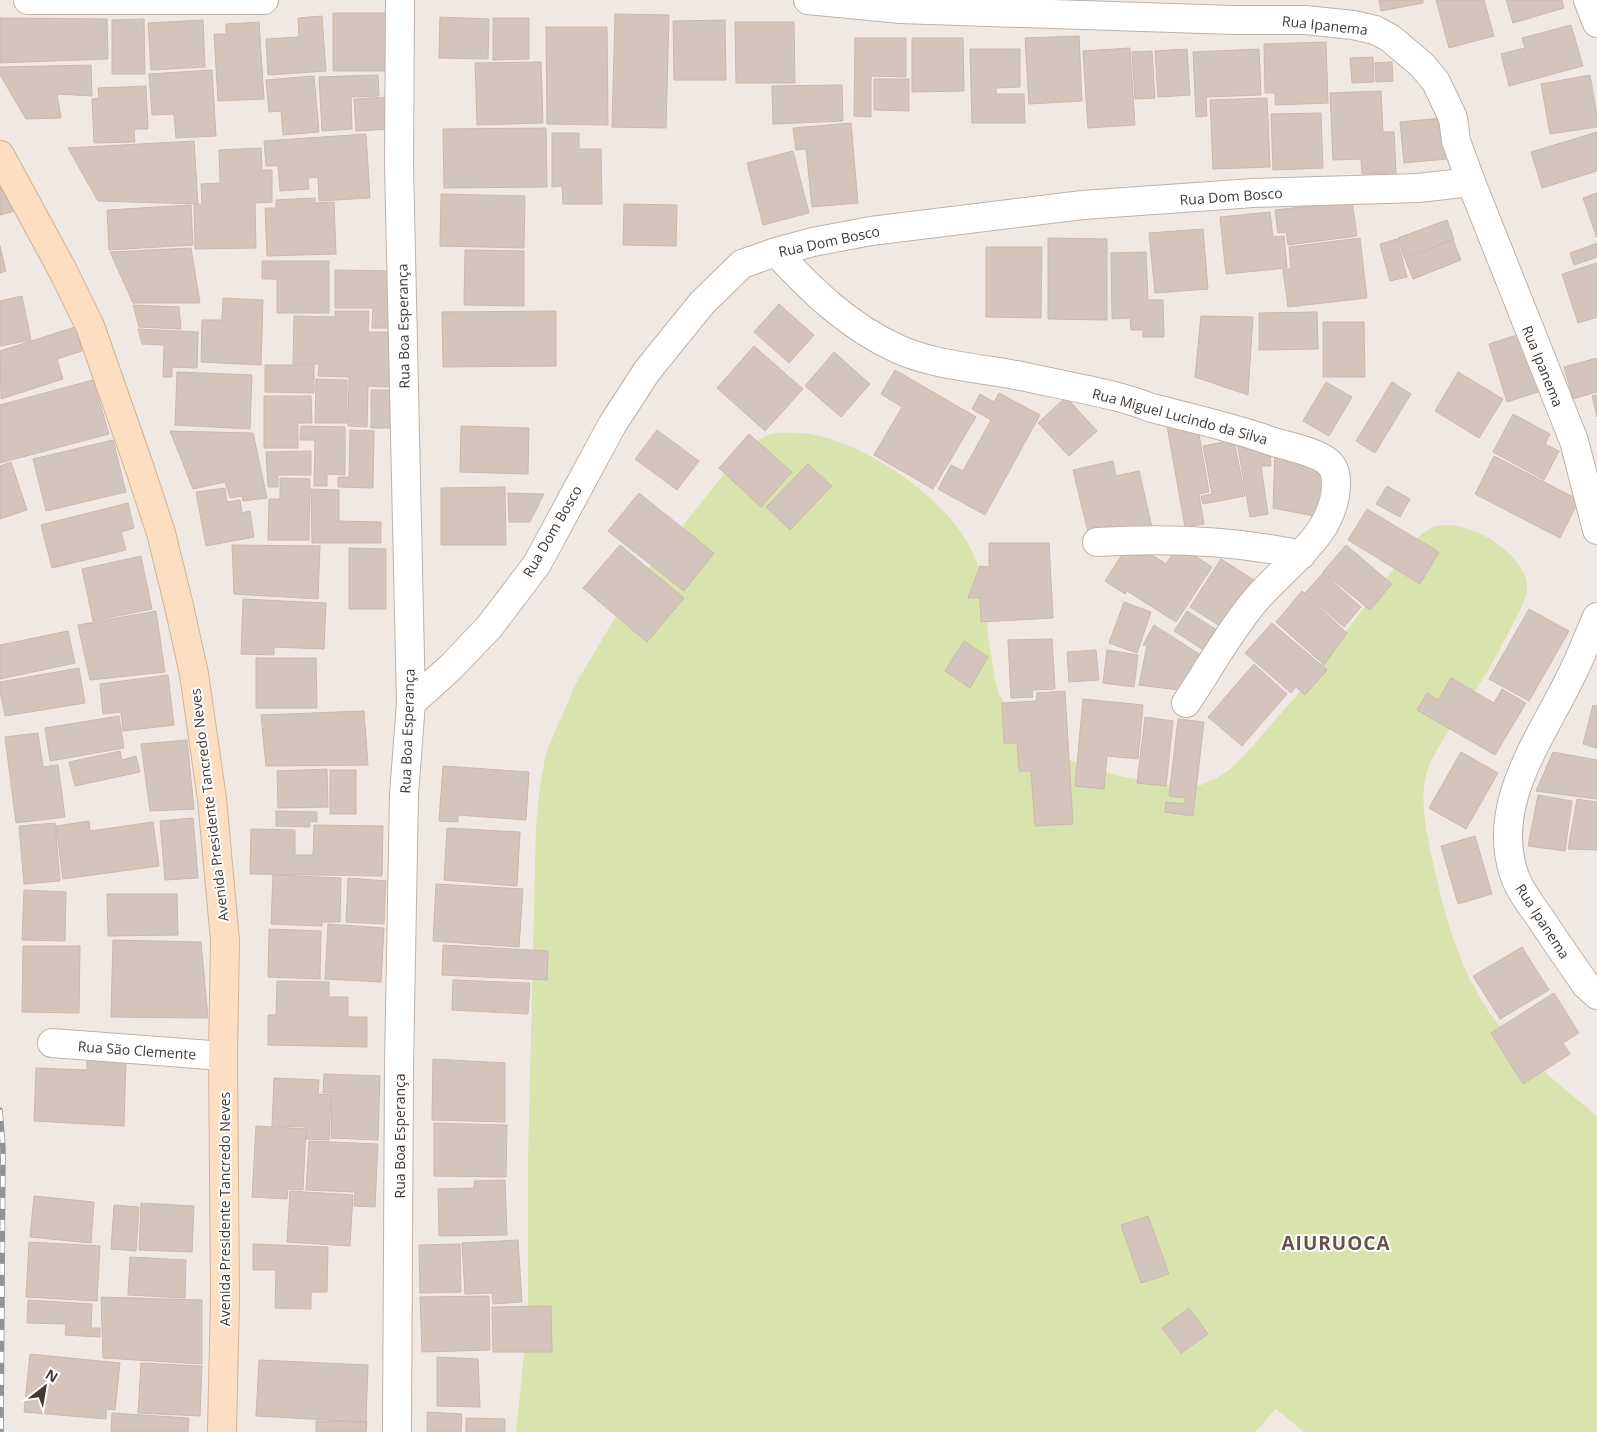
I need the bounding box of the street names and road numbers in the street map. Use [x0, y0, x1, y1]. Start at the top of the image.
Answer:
street label: Rua Ipanema [1281, 11, 1369, 39]
street label: Rua Dom Bosco [1179, 183, 1283, 209]
street label: Rua Dom Bosco [777, 221, 881, 261]
street label: Rua Boa Esperança [392, 263, 414, 389]
street label: Rua Ipanema [1518, 323, 1568, 409]
street label: Rua Miguel Lucindo da Silva [1090, 383, 1270, 449]
street label: Rua Dom Bosco [518, 482, 586, 580]
street label: Rua Boa Esperança [395, 668, 419, 794]
street label: Avenida Presidente Tancredo Neves [185, 687, 233, 923]
street label: Rua Ipanema [1512, 880, 1574, 962]
street label: Rua São Clemente [77, 1036, 197, 1064]
street label: Rua Boa Esperança [390, 1074, 409, 1198]
street label: Avenida Presidente Tancredo Neves [215, 1091, 234, 1326]

